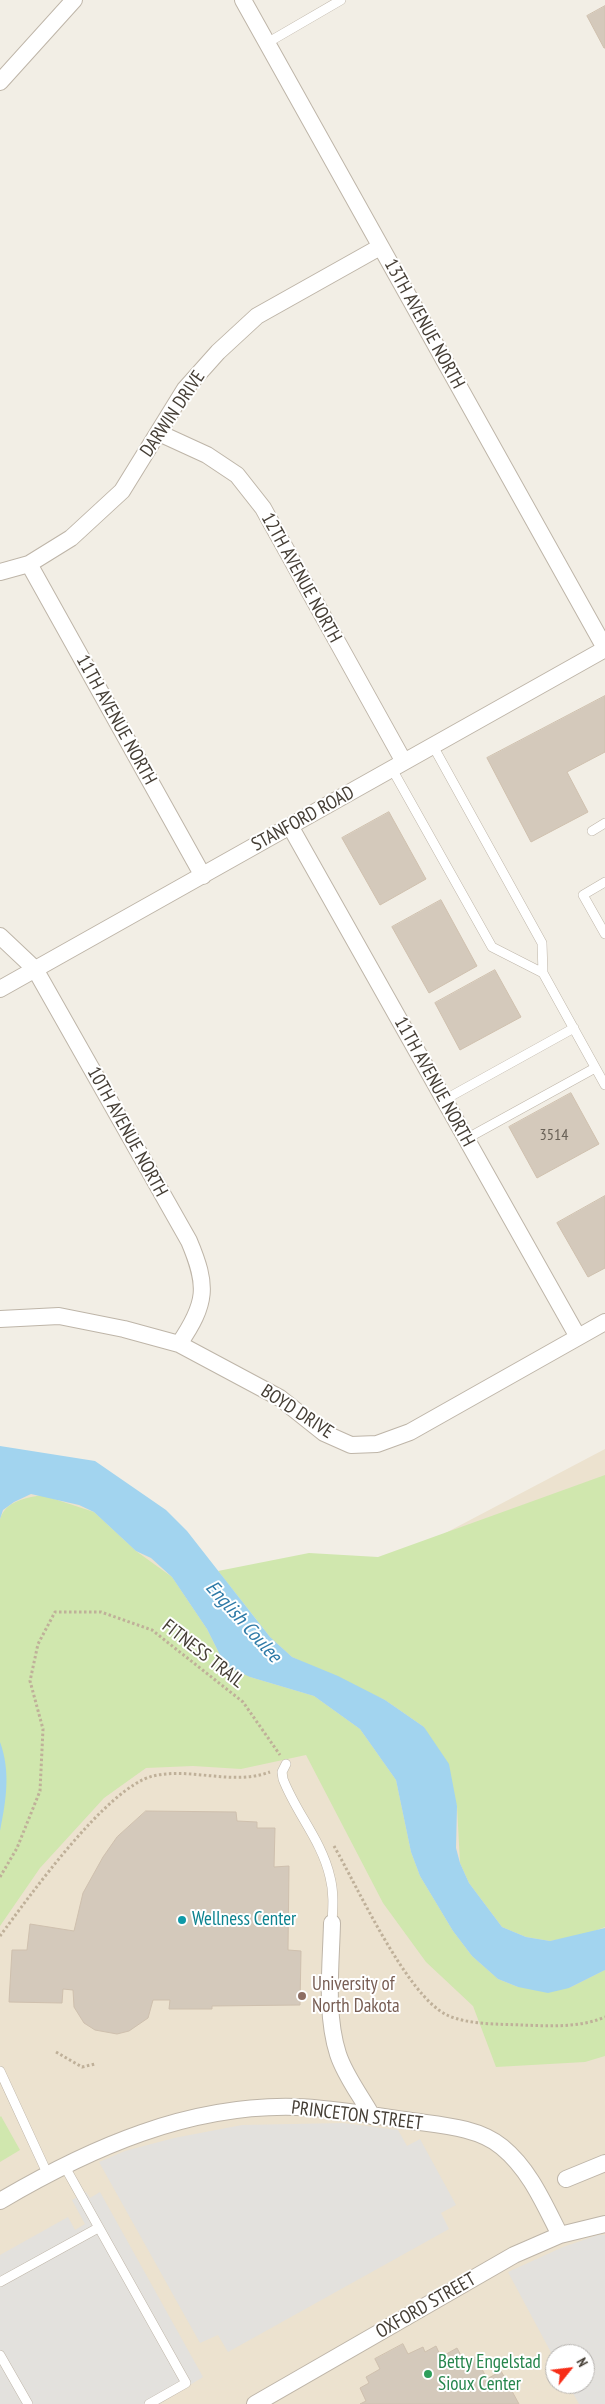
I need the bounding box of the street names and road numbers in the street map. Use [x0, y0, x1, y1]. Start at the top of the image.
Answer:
street label: 13TH AVENUE NORTH [379, 255, 469, 393]
street label: DARWIN DRIVE [136, 367, 210, 461]
street label: 12TH AVENUE NORTH [256, 509, 346, 647]
street label: 11TH AVENUE NORTH [71, 651, 161, 789]
street label: STANFORD ROAD [248, 781, 358, 857]
street label: 11TH AVENUE NORTH [389, 1013, 479, 1151]
street label: 10TH AVENUE NORTH [82, 1063, 172, 1201]
street label: BOYD DRIVE [256, 1380, 338, 1444]
street label: FITNESS TRAIL [157, 1615, 249, 1693]
street label: PRINCETON STREET [290, 2097, 424, 2135]
street label: OXFORD STREET [372, 2268, 480, 2344]

